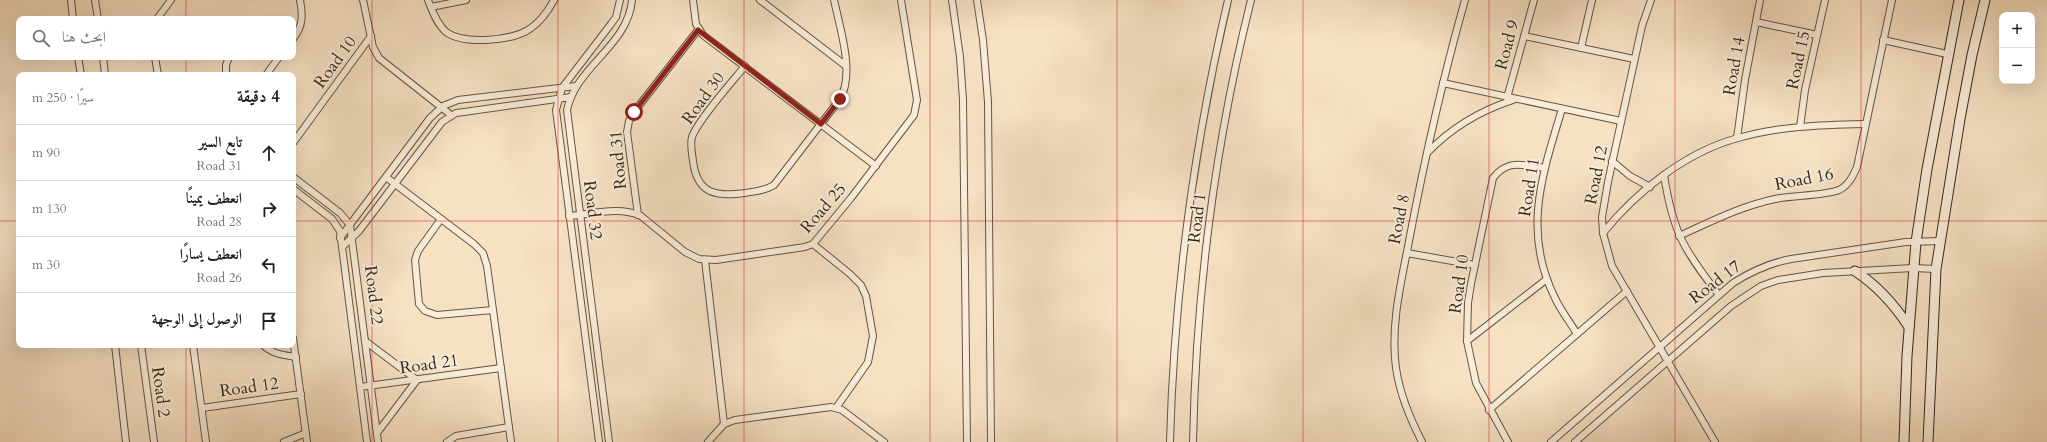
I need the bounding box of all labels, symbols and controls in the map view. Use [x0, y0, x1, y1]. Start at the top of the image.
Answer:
map controls [1999, 12, 2035, 84]
button: + [1999, 12, 2035, 48]
search box [16, 16, 296, 60]
street label: Road 9 [1489, 17, 1525, 72]
icon: search [30, 27, 52, 49]
text: ابحث هنا [62, 27, 106, 47]
street label: Road 15 [1781, 29, 1815, 91]
street label: Road 10 [308, 31, 362, 93]
street label: Road 14 [1718, 34, 1751, 97]
button: − [1999, 48, 2035, 84]
street label: Road 30 [676, 67, 730, 129]
text: 4 دقيقة [237, 85, 280, 108]
text: سيرًا · 250 m [32, 89, 94, 107]
route end [831, 90, 849, 108]
route start [625, 103, 643, 121]
street label: Road 31 [604, 129, 632, 191]
text: تابع السير [199, 132, 242, 152]
icon: ahead [258, 142, 280, 164]
street label: Road 12 [1579, 143, 1613, 206]
text: 90 m [32, 144, 60, 162]
street label: Road 11 [1513, 156, 1545, 218]
text: Road 31 [197, 157, 242, 175]
street label: Road 16 [1773, 162, 1836, 196]
street label: Road 25 [795, 178, 851, 238]
street label: Road 32 [578, 179, 608, 241]
text: انعطف يمينًا [186, 188, 242, 208]
street label: Road 1 [1182, 191, 1212, 245]
street label: Road 8 [1383, 192, 1415, 246]
icon: right [258, 198, 280, 220]
text: 130 m [32, 200, 66, 218]
text: Road 28 [197, 213, 242, 231]
text: انعطف يسارًا [180, 244, 242, 264]
street label: Road 10 [1443, 253, 1475, 315]
icon: left [258, 254, 280, 276]
street label: Road 17 [1684, 255, 1746, 309]
text: 30 m [32, 256, 60, 274]
street label: Road 22 [359, 264, 389, 326]
text: Road 26 [197, 269, 242, 287]
text: الوصول إلى الوجهة [152, 309, 242, 329]
icon: arrive [258, 310, 280, 332]
street label: Road 21 [398, 348, 460, 380]
street label: Road 2 [146, 365, 176, 419]
street label: Road 12 [218, 371, 280, 403]

